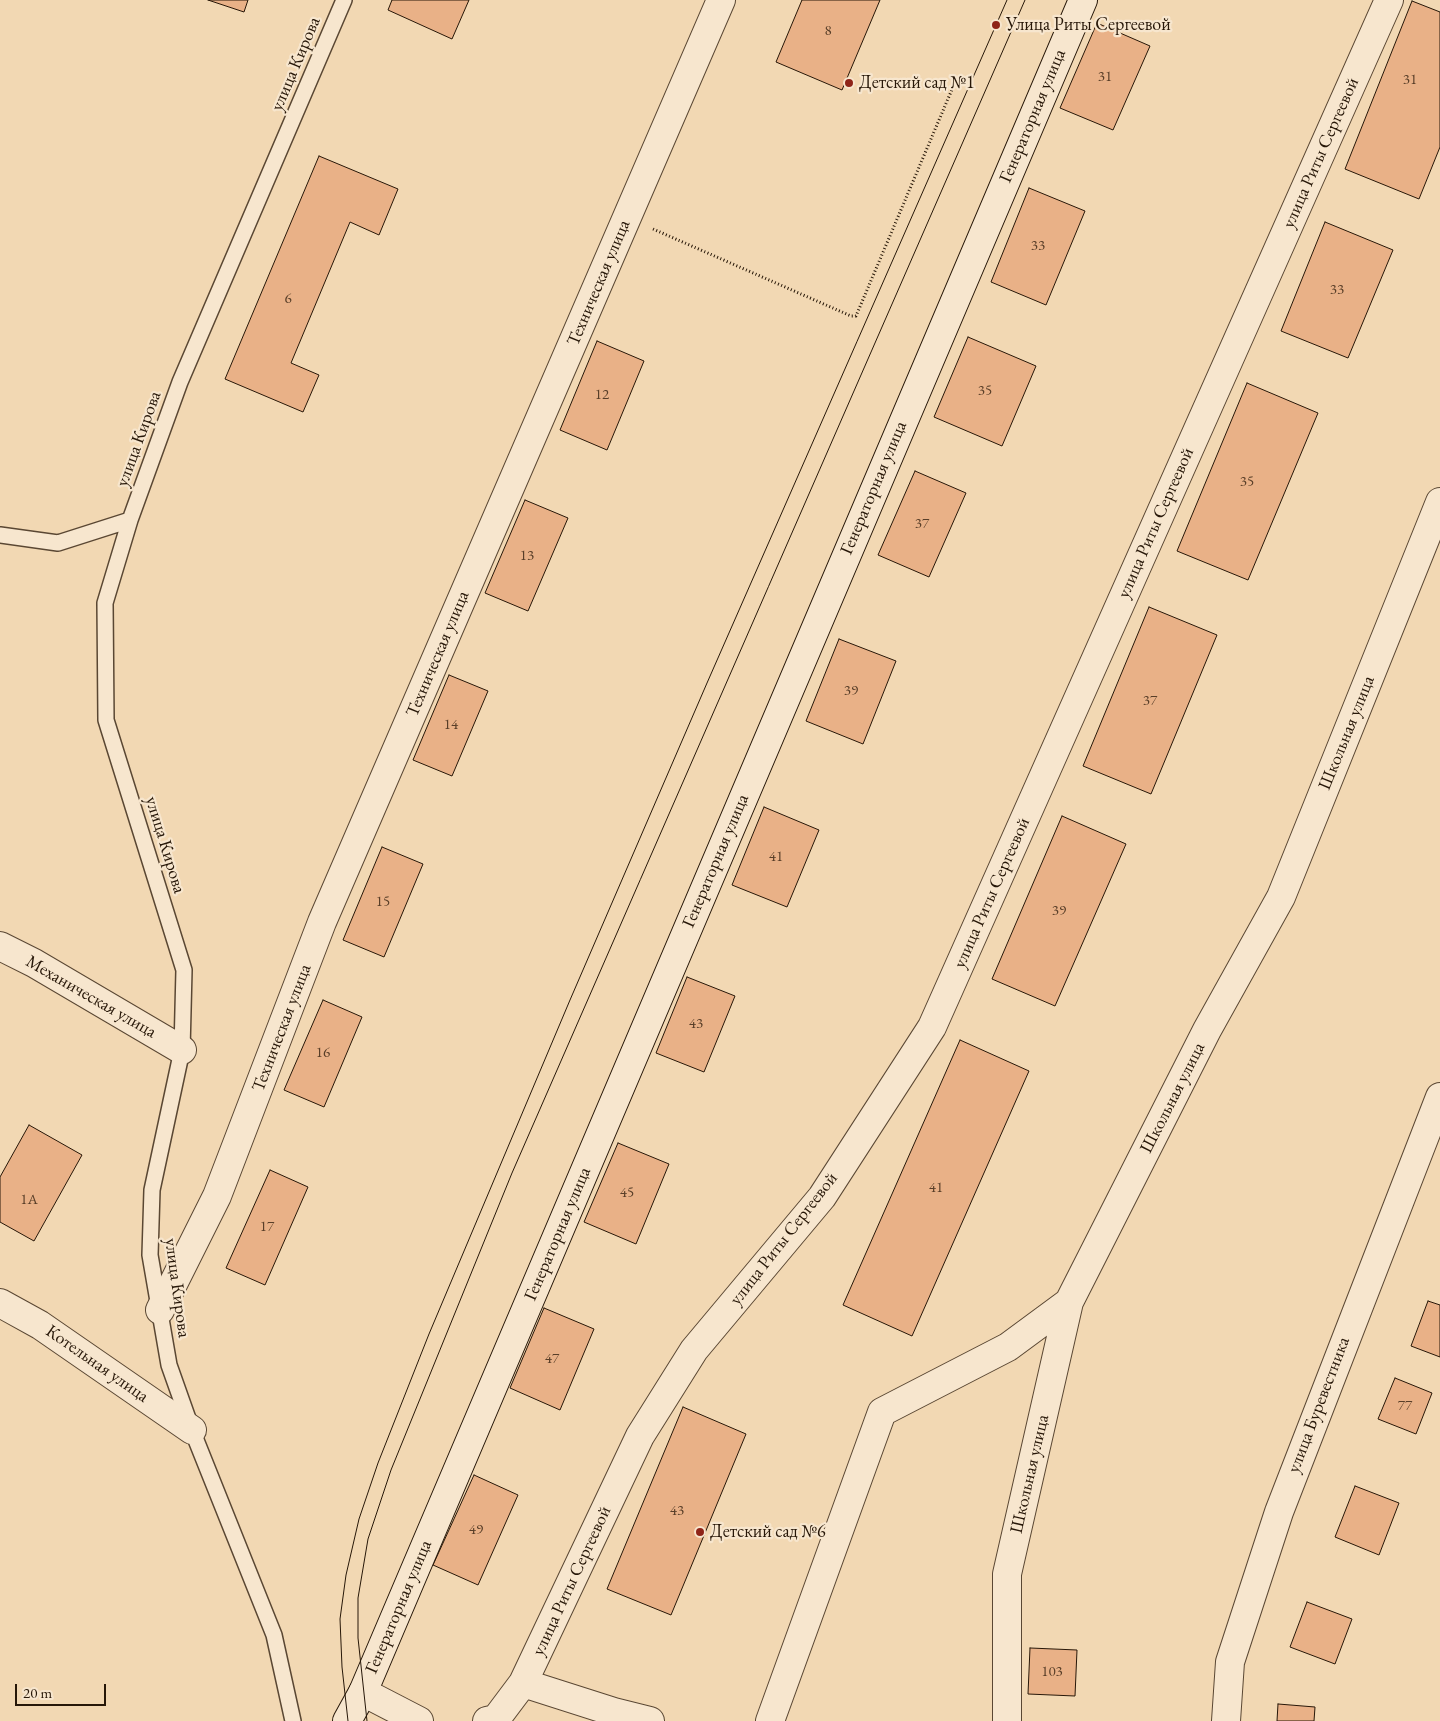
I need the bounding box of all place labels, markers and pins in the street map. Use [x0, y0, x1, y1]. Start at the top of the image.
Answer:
place label: Улица Риты Сергеевой [1006, 14, 1171, 36]
marker: Улица Риты Сергеевой [990, 19, 1002, 31]
place label: Детский сад №1 [859, 72, 975, 94]
marker: Детский сад №1 [843, 77, 855, 89]
place label: Детский сад №6 [710, 1521, 826, 1543]
marker: Детский сад №6 [694, 1526, 706, 1538]

